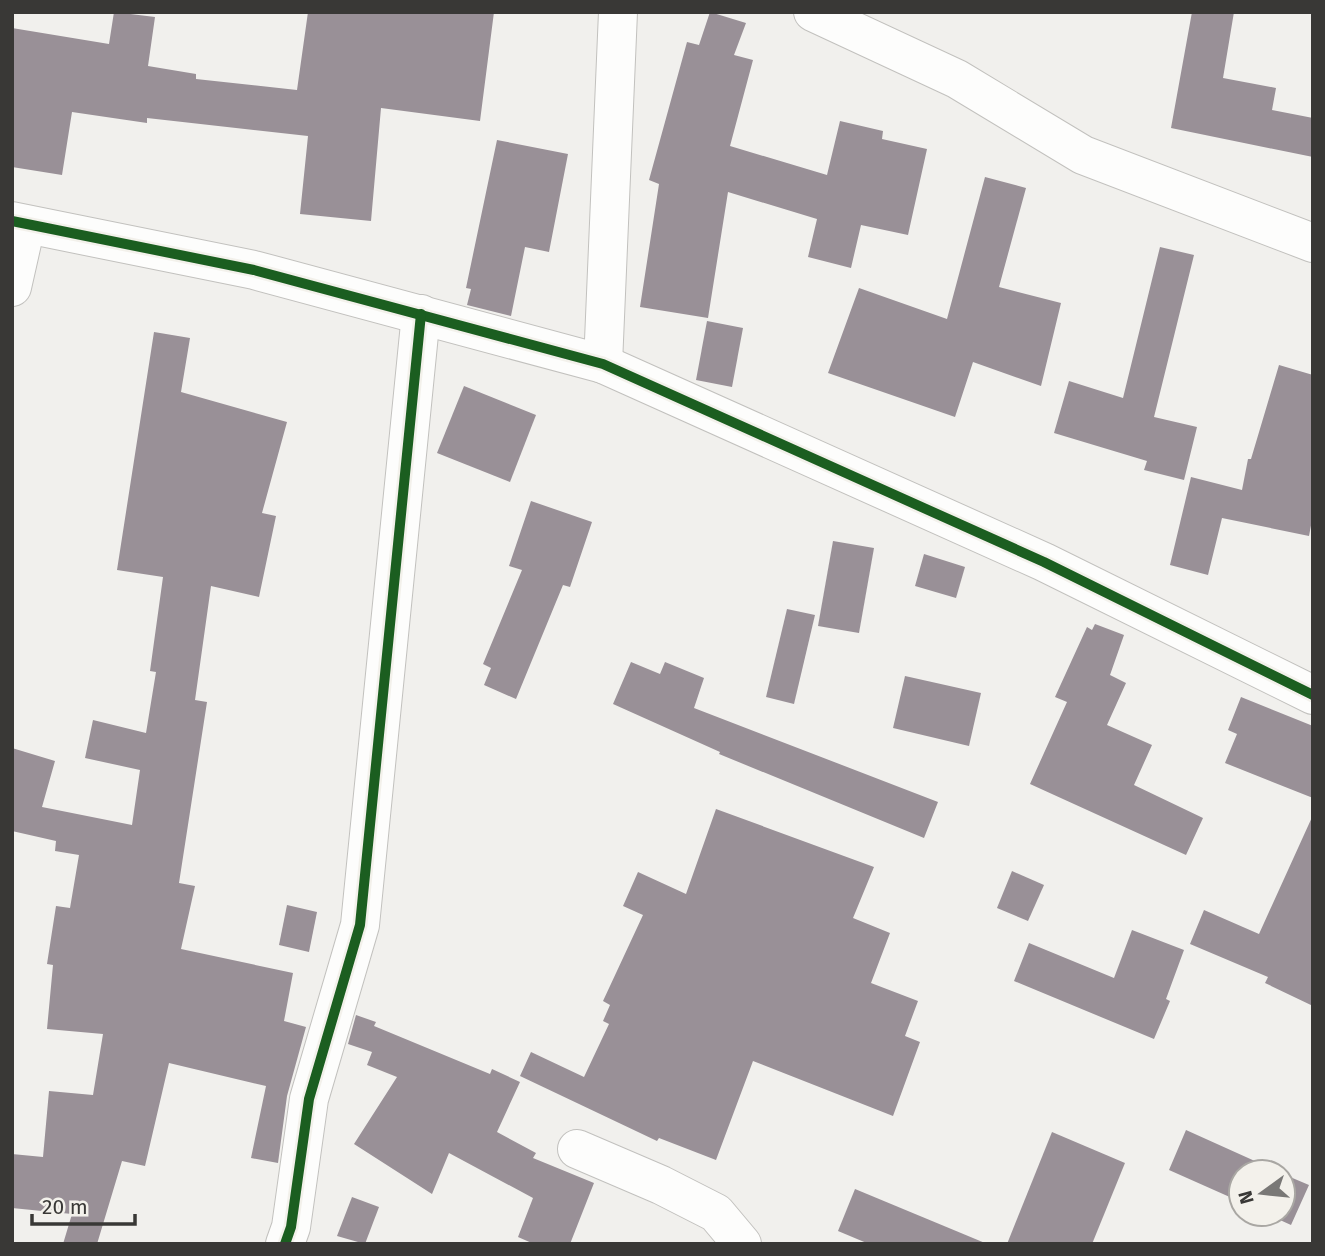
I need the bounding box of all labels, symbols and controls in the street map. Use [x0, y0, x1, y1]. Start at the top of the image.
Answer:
north arrow [1227, 1158, 1297, 1228]
scale bar [32, 1182, 135, 1226]
text: N [1233, 1188, 1259, 1206]
text: 20 m [42, 1194, 88, 1220]

